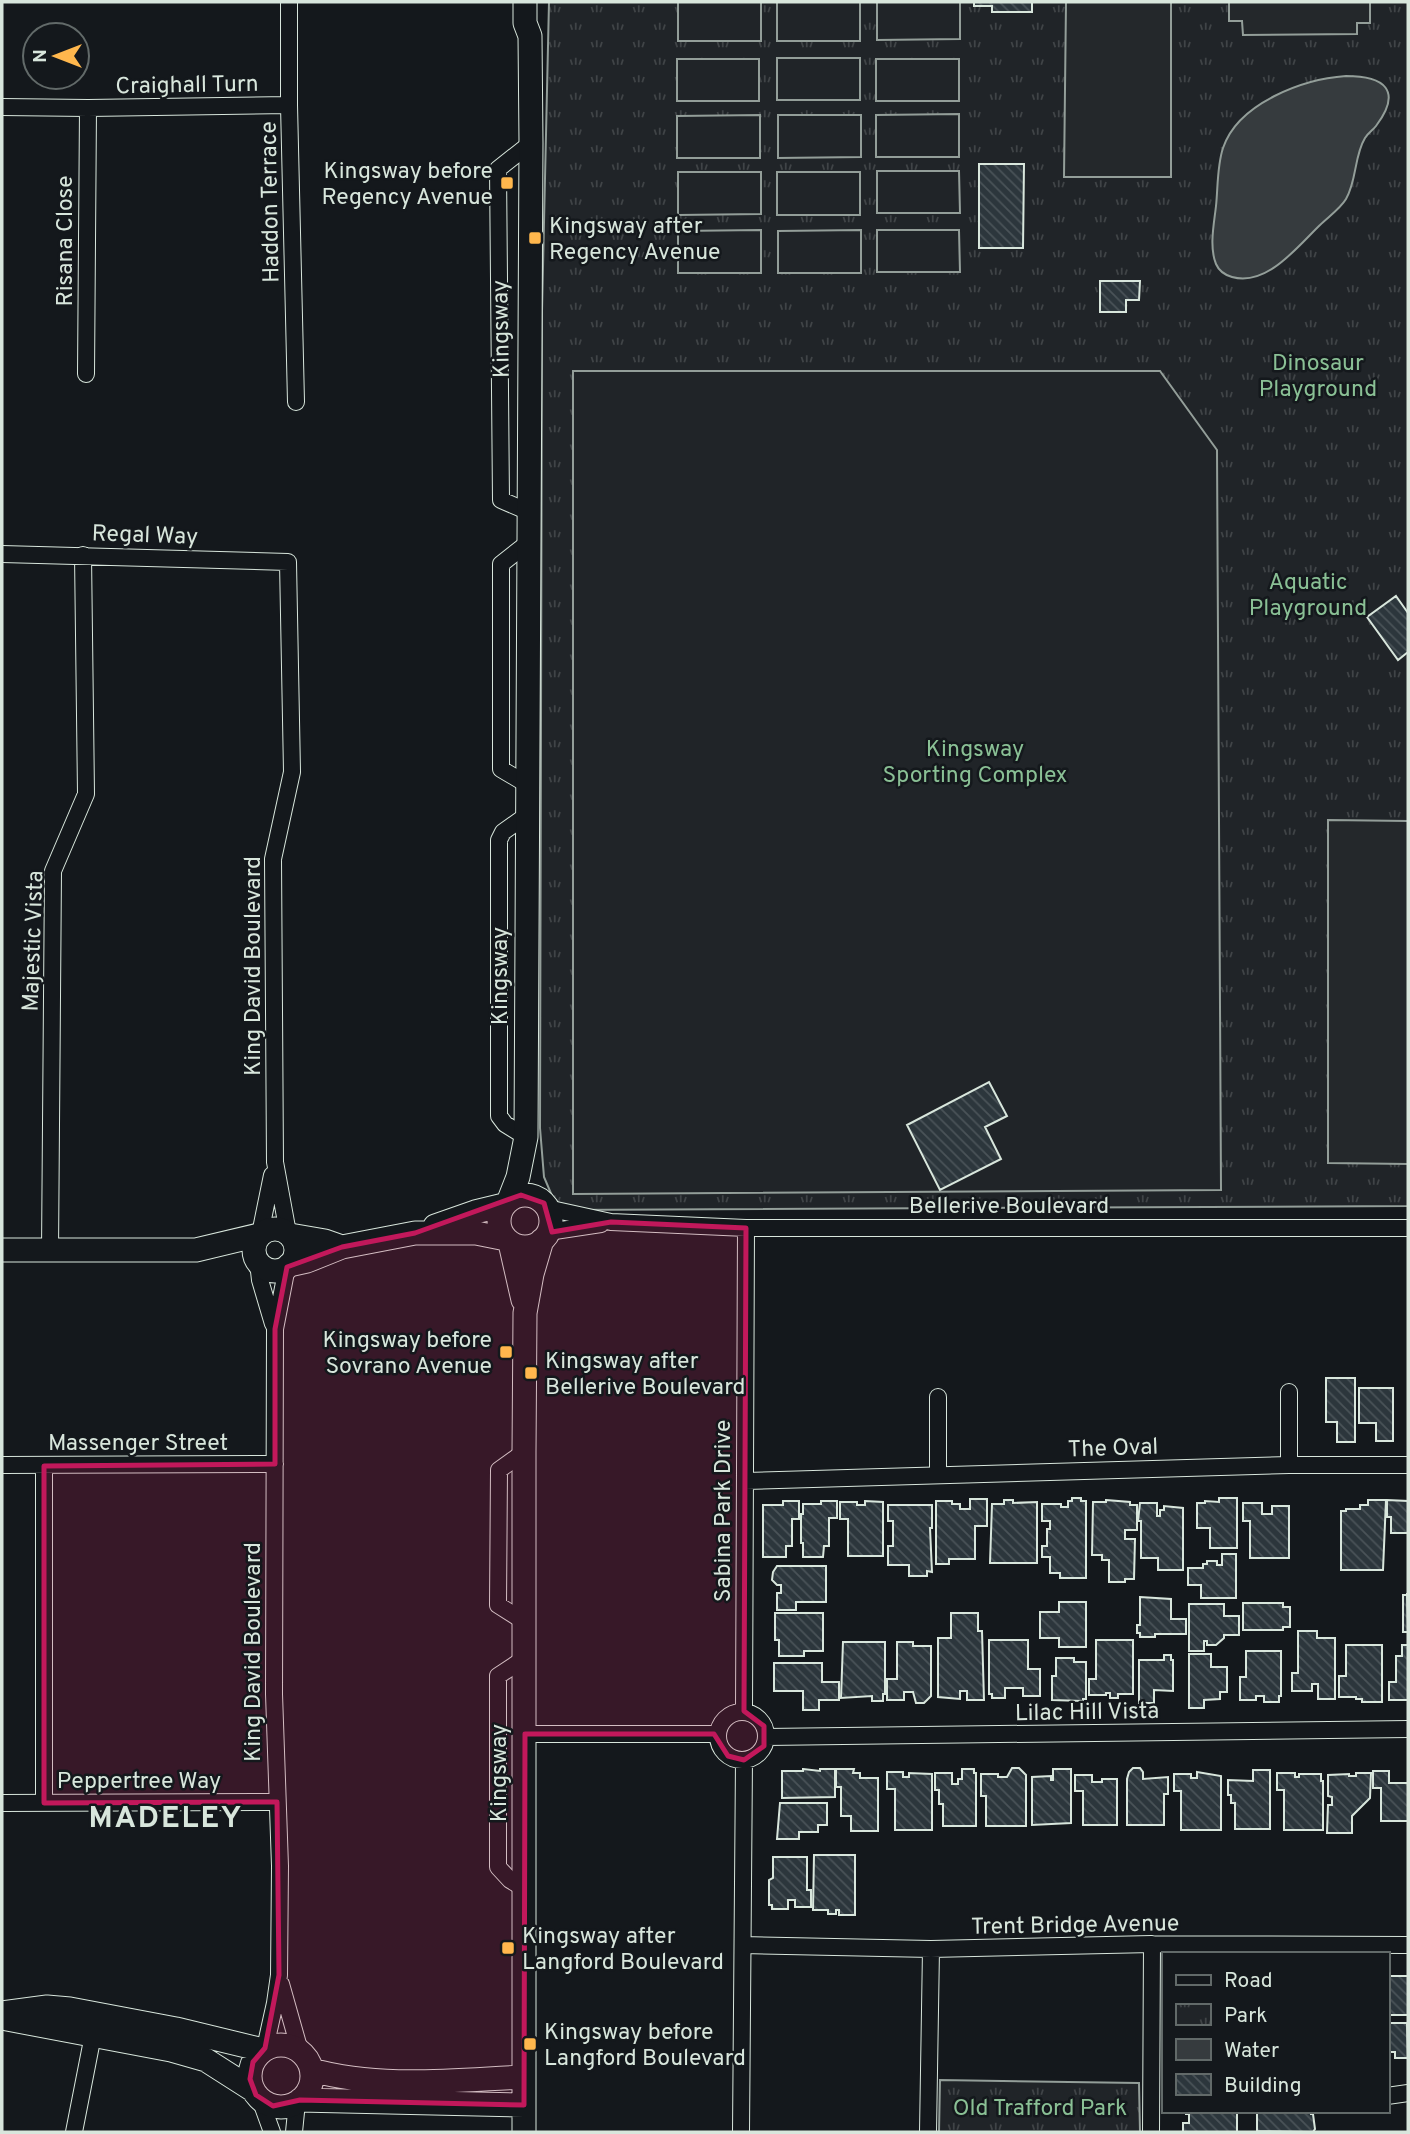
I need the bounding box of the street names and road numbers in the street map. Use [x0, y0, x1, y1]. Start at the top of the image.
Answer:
street label: Craighall Turn [115, 71, 259, 102]
street label: Haddon Terrace [256, 121, 287, 283]
street label: Risana Close [52, 175, 81, 307]
street label: Kingsway [487, 280, 518, 378]
street label: Regal Way [91, 520, 199, 553]
street label: King David Boulevard [240, 856, 269, 1076]
street label: Majestic Vista [18, 870, 51, 1012]
street label: Kingsway [487, 927, 516, 1025]
street label: Bellerive Boulevard [909, 1193, 1109, 1222]
street label: Sabina Park Drive [710, 1420, 739, 1602]
street label: Massenger Street [48, 1430, 228, 1459]
street label: The Oval [1067, 1433, 1159, 1466]
street label: King David Boulevard [240, 1542, 269, 1762]
street label: Lilac Hill Vista [1015, 1698, 1160, 1729]
street label: Kingsway [486, 1724, 515, 1822]
street label: Peppertree Way [57, 1768, 221, 1797]
street label: Trent Bridge Avenue [971, 1910, 1179, 1943]

